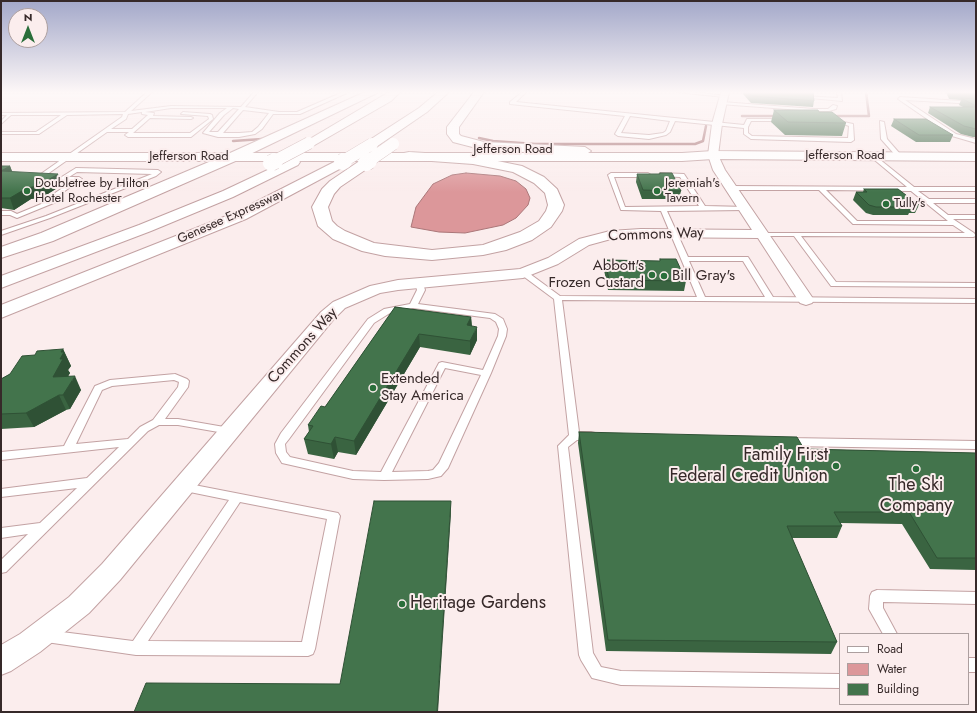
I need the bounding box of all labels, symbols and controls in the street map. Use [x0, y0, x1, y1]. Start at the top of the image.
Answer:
north arrow [8, 8, 48, 48]
text: N [24, 9, 32, 25]
street label: Jefferson Road [473, 142, 553, 158]
street label: Jefferson Road [805, 148, 885, 164]
street label: Jefferson Road [149, 149, 229, 165]
place label: Doubletree by Hilton Hotel Rochester [35, 176, 149, 207]
place label: Jeremiah's Tavern [665, 176, 720, 207]
marker: Doubletree by Hilton Hotel Rochester [22, 186, 32, 196]
street label: Genesee Expressway [175, 186, 287, 248]
marker: Jeremiah's Tavern [652, 186, 662, 196]
place label: Tully's [894, 196, 925, 212]
marker: Tully's [881, 199, 891, 209]
street label: Commons Way [608, 224, 704, 246]
place label: Abbott's Frozen Custard [548, 257, 644, 292]
place label: Bill Gray's [672, 267, 735, 285]
marker: Abbott's Frozen Custard [647, 270, 657, 280]
marker: Bill Gray's [659, 271, 669, 281]
street label: Commons Way [264, 304, 342, 388]
place label: Extended Stay America [381, 370, 464, 405]
marker: Extended Stay America [368, 383, 378, 393]
place label: Family First Federal Credit Union [670, 445, 828, 488]
marker: Family First Federal Credit Union [831, 461, 841, 471]
marker: The Ski Company [911, 464, 921, 474]
place label: The Ski Company [880, 475, 952, 518]
place label: Heritage Gardens [410, 593, 546, 615]
marker: Heritage Gardens [397, 599, 407, 609]
legend [839, 633, 969, 705]
text: Road [877, 640, 903, 658]
text: Water [877, 660, 907, 678]
text: Building [877, 680, 919, 698]

